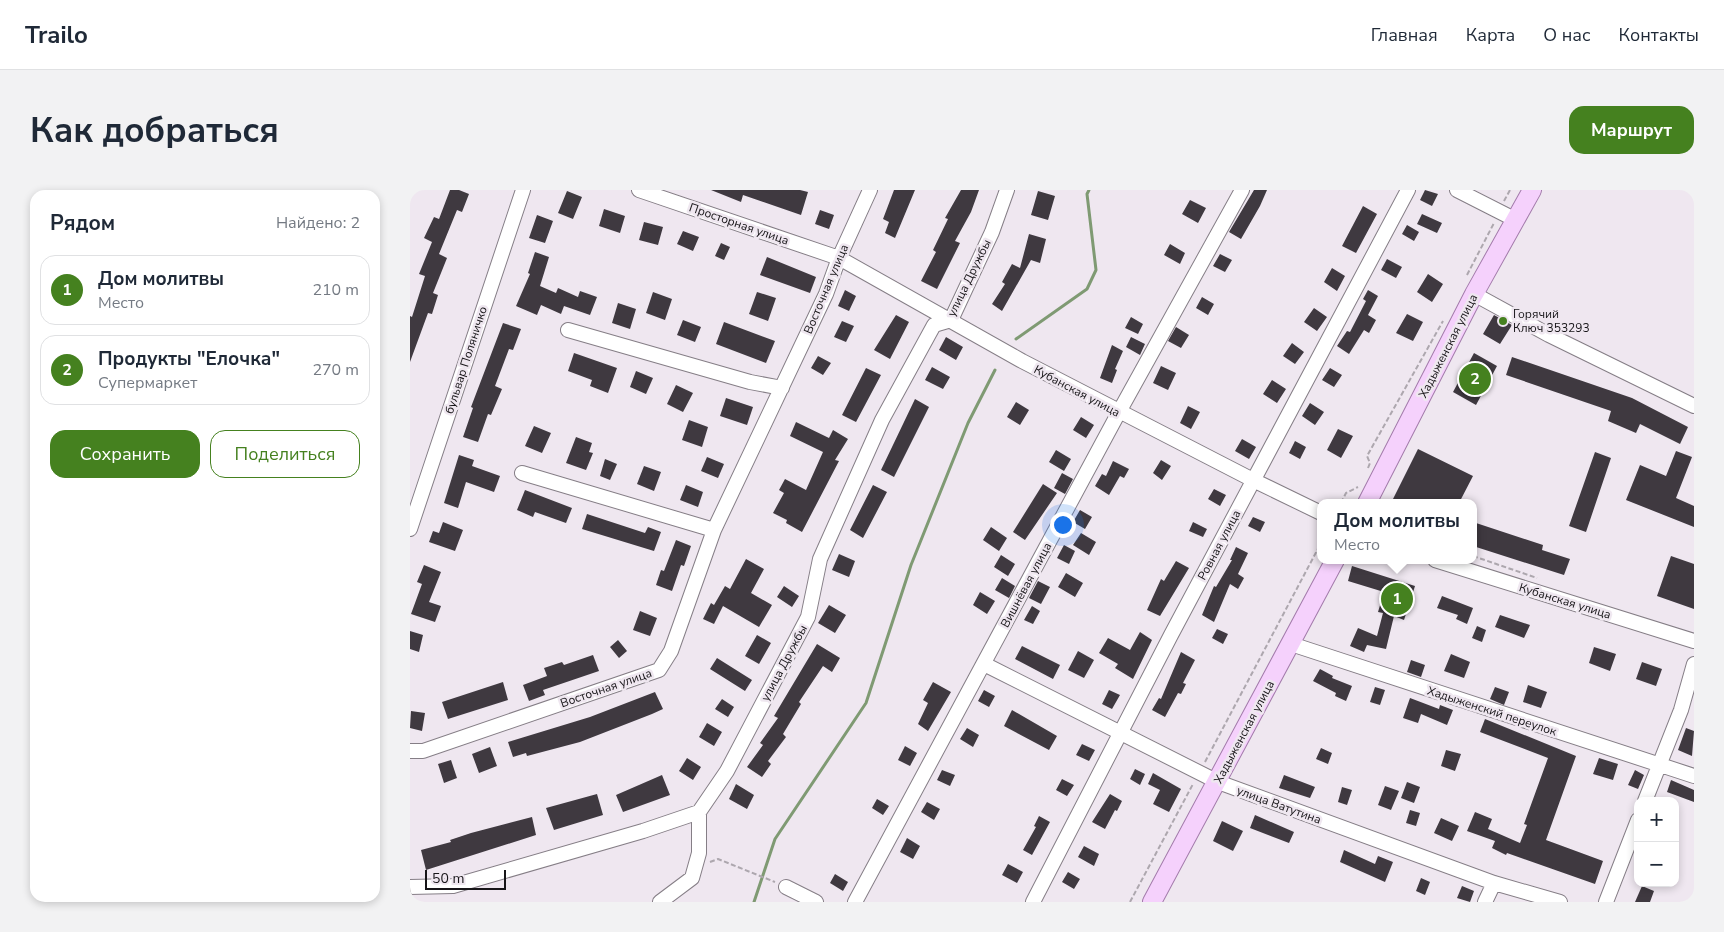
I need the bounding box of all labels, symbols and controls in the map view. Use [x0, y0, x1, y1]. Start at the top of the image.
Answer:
text: Trailo [25, 19, 88, 51]
text: Главная [1371, 23, 1438, 47]
text: Карта [1466, 23, 1515, 47]
text: О нас [1543, 23, 1591, 47]
text: Контакты [1619, 23, 1699, 47]
button: Маршрут [1569, 106, 1694, 154]
text: Как добраться [30, 107, 279, 154]
street label: Просторная улица [687, 199, 791, 249]
text: Рядом [50, 209, 115, 237]
text: Найдено: 2 [276, 212, 360, 234]
street label: улица Дружбы [943, 237, 995, 319]
street label: Восточная улица [800, 242, 852, 336]
text: Дом молитвы [98, 266, 224, 292]
text: 1 [62, 279, 72, 301]
text: 210 m [312, 279, 359, 301]
street label: Хадыженская улица [1415, 291, 1481, 401]
text: Место [98, 292, 144, 314]
street label: бульвар Поляничко [441, 304, 491, 416]
place label: Горячий Ключ 353293 [1513, 306, 1590, 336]
marker: Горячий Ключ 353293 [1497, 315, 1509, 327]
text: Продукты "Елочка" [98, 346, 280, 372]
text: 2 [62, 359, 72, 381]
text: 270 m [312, 359, 359, 381]
pin: 2 [1459, 360, 1491, 398]
street label: Кубанская улица [1031, 362, 1123, 420]
text: Супермаркет [98, 372, 197, 394]
button: Сохранить [50, 430, 200, 478]
button: Поделиться [210, 430, 360, 478]
popup [1317, 499, 1477, 564]
street label: Ровная улица [1194, 507, 1244, 583]
text: Дом молитвы [1334, 508, 1460, 534]
your location [1050, 512, 1076, 538]
text: Место [1334, 534, 1380, 556]
street label: Вишнёвая улица [997, 540, 1055, 630]
street label: Кубанская улица [1517, 579, 1613, 623]
pin: 1 [1381, 580, 1413, 618]
street label: улица Дружбы [757, 622, 811, 704]
street label: Восточная улица [558, 665, 654, 711]
street label: Хадыженская улица [1210, 678, 1278, 786]
street label: Хадыженский переулок [1425, 683, 1559, 740]
street label: улица Ватутина [1235, 782, 1323, 828]
map controls [1634, 797, 1679, 887]
button: + [1634, 797, 1679, 842]
button: − [1634, 842, 1679, 887]
scale bar [425, 867, 506, 890]
text: 50 m [432, 869, 464, 888]

